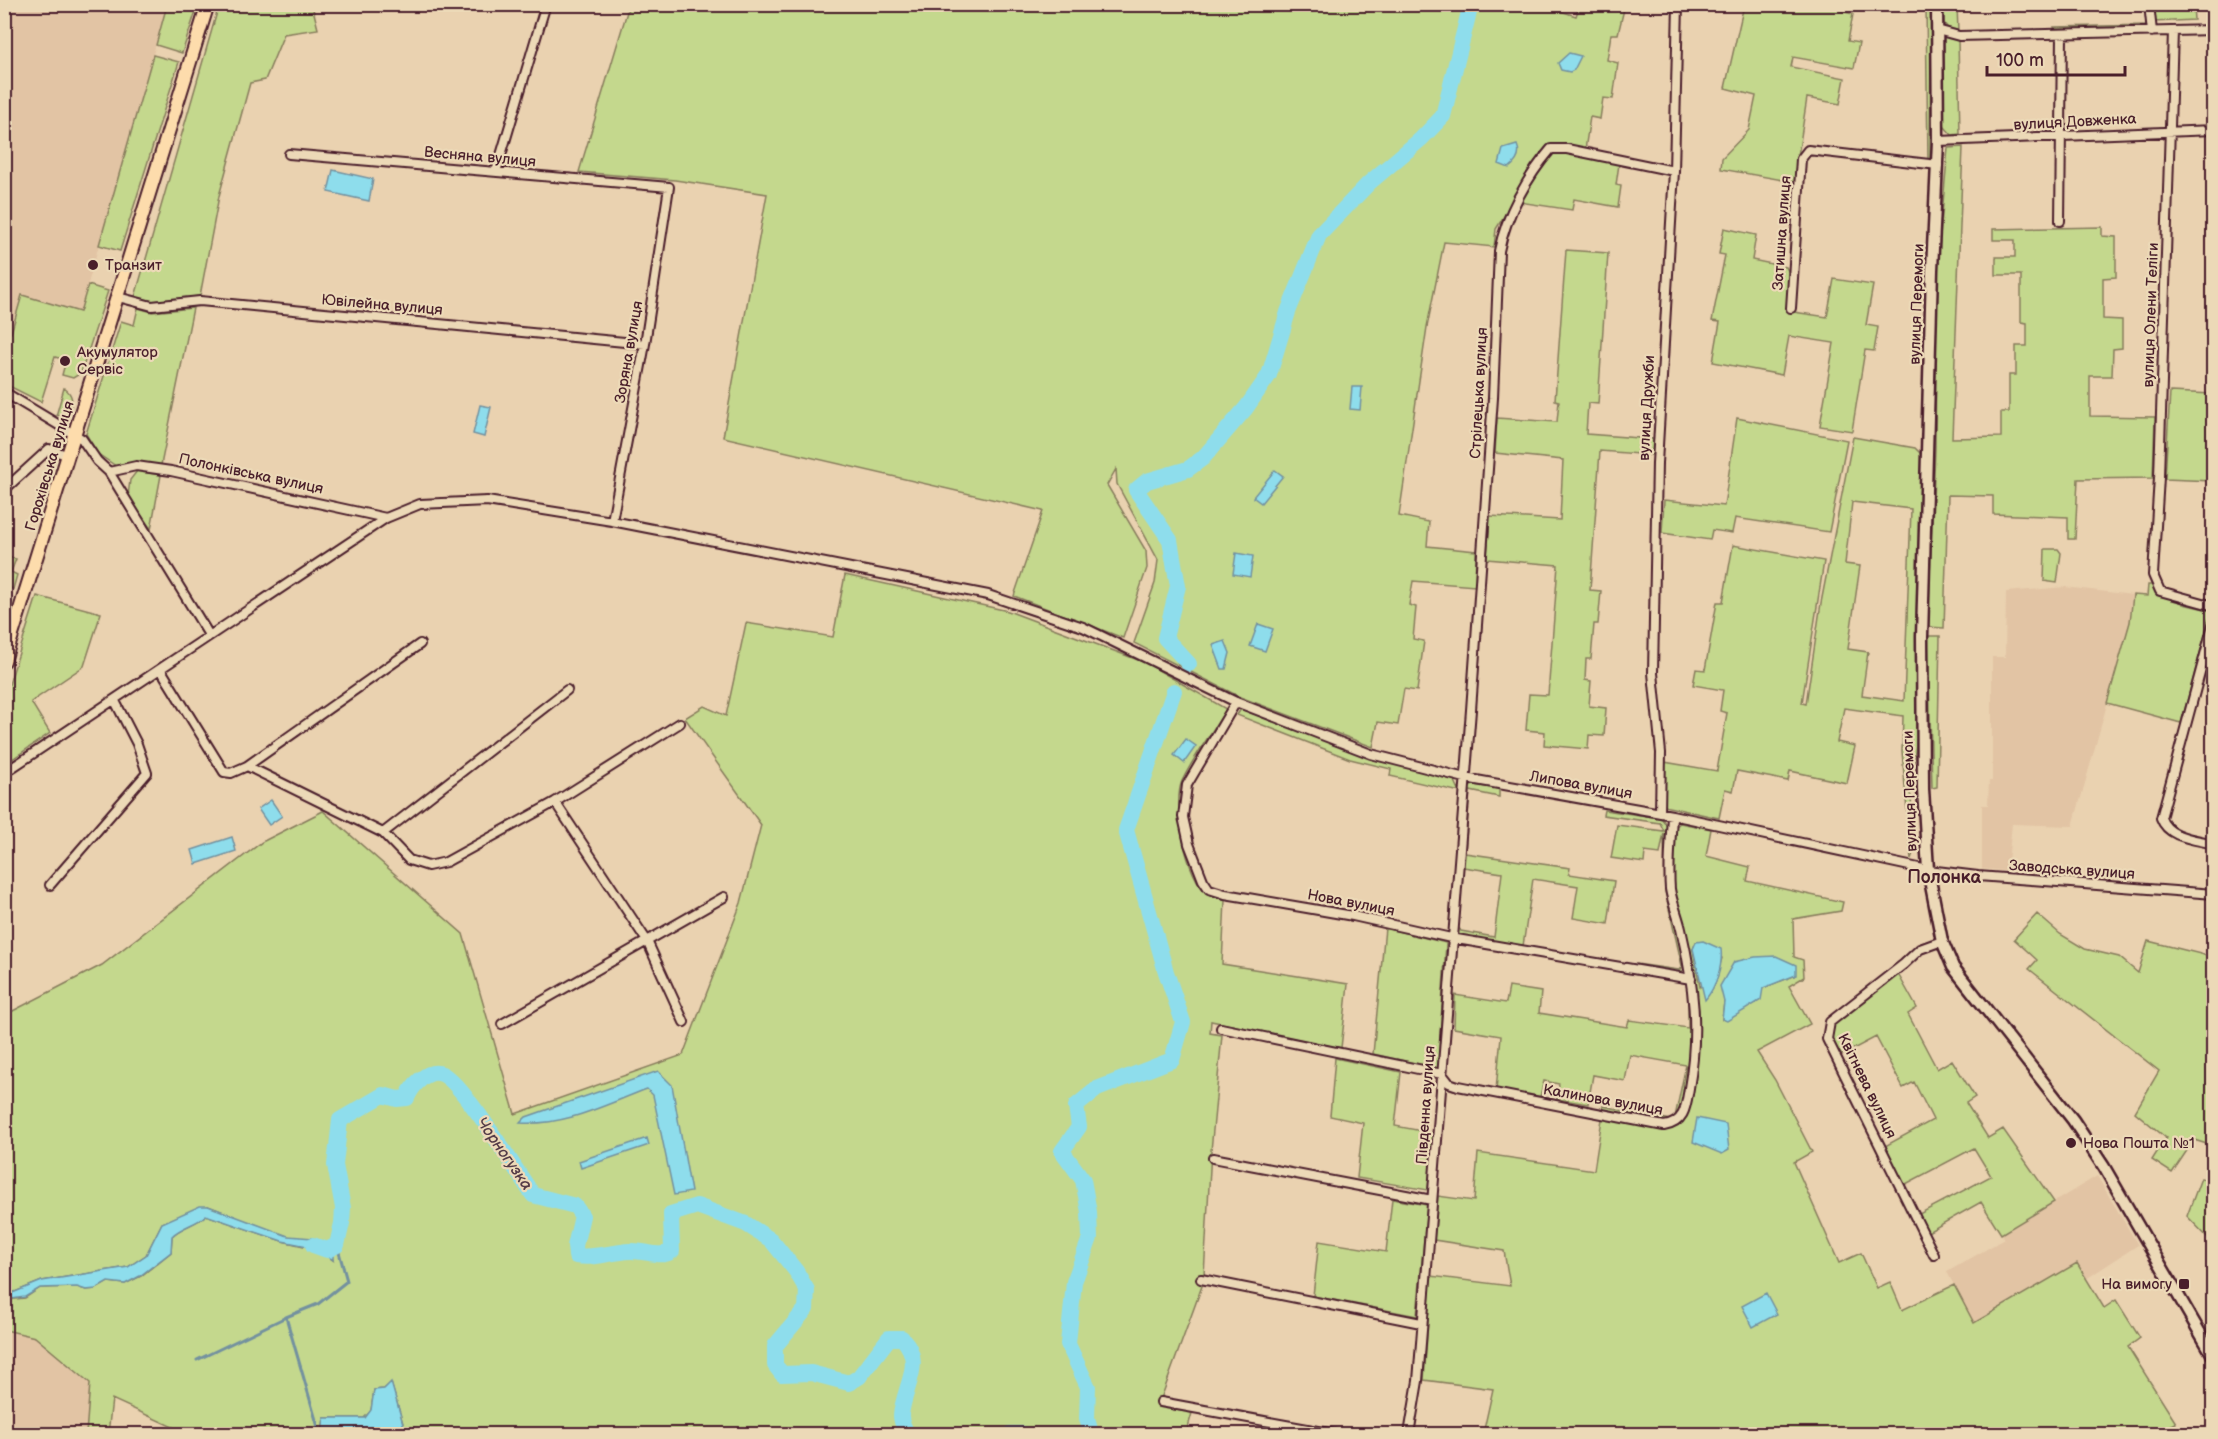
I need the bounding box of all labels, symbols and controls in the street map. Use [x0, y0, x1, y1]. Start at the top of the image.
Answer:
scale bar [1987, 39, 2125, 77]
text: 100 m [1996, 50, 2044, 71]
street label: вулиця Довженка [2013, 109, 2137, 135]
street label: Весняна вулиця [423, 143, 537, 171]
street label: Затишна вулиця [1769, 175, 1795, 291]
street label: вулиця Олени Теліги [2139, 242, 2163, 388]
street label: вулиця Перемоги [1905, 243, 1929, 365]
place label: Транзит [105, 256, 162, 275]
marker: Транзит [86, 258, 100, 272]
street label: Ювілейна вулиця [320, 290, 444, 320]
street label: Зоряна вулиця [611, 299, 647, 405]
street label: Стрілецька вулиця [1466, 327, 1492, 459]
place label: Акумулятор Сервіс [76, 343, 158, 379]
marker: Акумулятор Сервіс [58, 354, 72, 368]
street label: вулиця Дружби [1635, 355, 1659, 461]
street label: Горохівська вулиця [21, 399, 79, 533]
street label: Полонківська вулиця [177, 449, 325, 499]
street label: вулиця Перемоги [1898, 730, 1922, 852]
street label: Липова вулиця [1527, 766, 1634, 803]
street label: Заводська вулиця [2008, 856, 2136, 884]
district label: Полонка [1907, 867, 1981, 888]
street label: Нова вулиця [1306, 885, 1396, 921]
street label: Квітнева вулиця [1833, 1030, 1901, 1142]
street label: Південна вулиця [1412, 1045, 1440, 1165]
street label: Калинова вулиця [1542, 1080, 1664, 1120]
water label: Чорногузка [472, 1114, 536, 1194]
place label: Нова Пошта №1 [2083, 1134, 2195, 1153]
marker: Нова Пошта №1 [2064, 1136, 2078, 1150]
place label: На вимогу [2101, 1275, 2172, 1294]
marker: На вимогу [2177, 1277, 2191, 1291]

